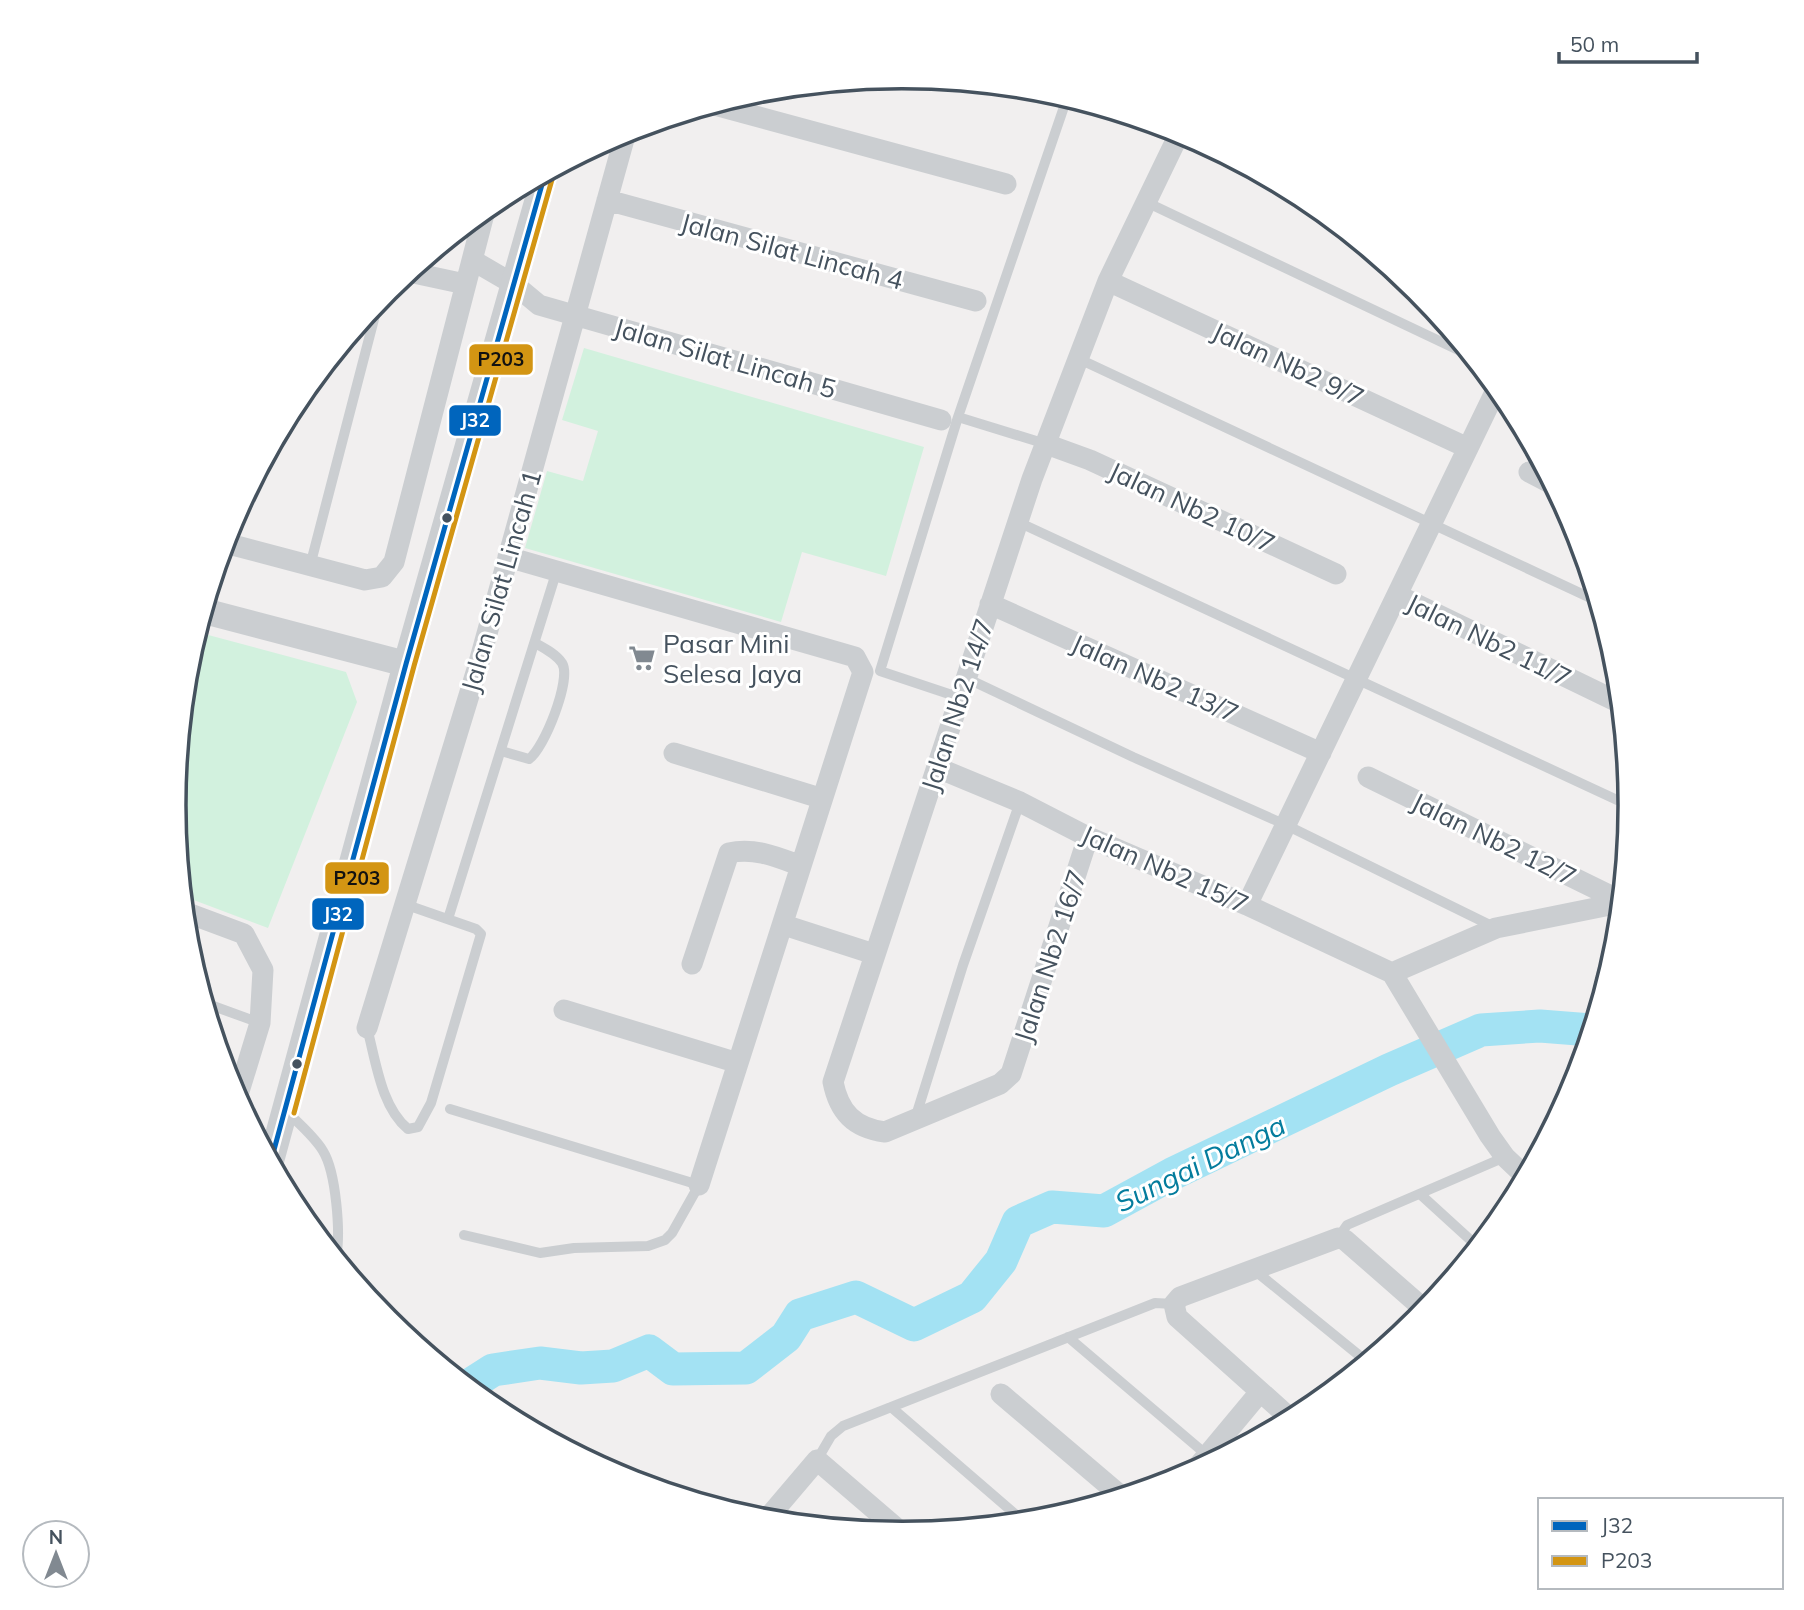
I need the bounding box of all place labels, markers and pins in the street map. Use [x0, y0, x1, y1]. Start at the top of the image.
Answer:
unlabelled marker [440, 511, 454, 525]
place label: Pasar Mini Selesa Jaya [663, 627, 802, 690]
supermarket icon: Pasar Mini Selesa Jaya [627, 643, 657, 673]
unlabelled marker [290, 1057, 304, 1071]

